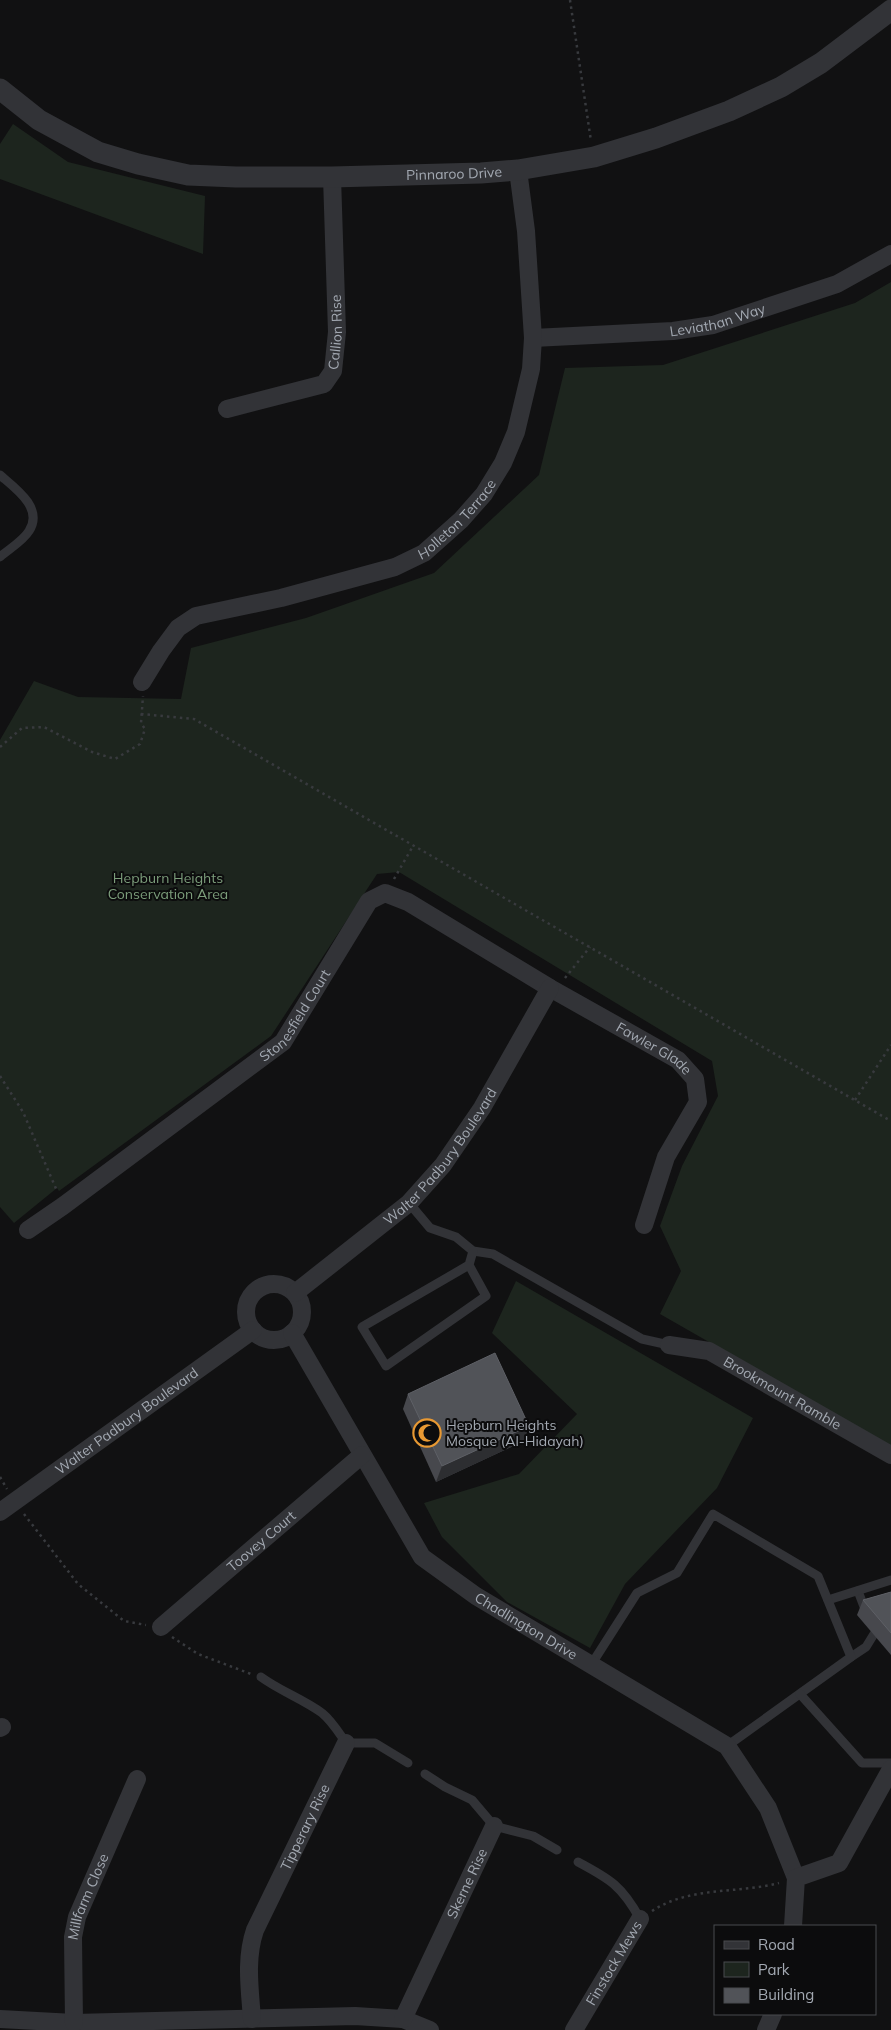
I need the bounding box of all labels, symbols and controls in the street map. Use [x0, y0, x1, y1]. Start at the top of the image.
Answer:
street label: Pinnaroo Drive [406, 162, 503, 184]
street label: Callion Rise [324, 294, 346, 371]
street label: Leviathan Way [668, 299, 768, 340]
street label: Holleton Terrace [415, 476, 500, 564]
park label: Hepburn Heights Conservation Area [108, 869, 228, 903]
street label: Stonesfield Court [256, 966, 334, 1066]
street label: Fawler Glade [613, 1018, 696, 1078]
street label: Walter Padbury Boulevard [380, 1085, 501, 1229]
street label: Brookmount Ramble [720, 1352, 844, 1434]
street label: Walter Padbury Boulevard [52, 1363, 202, 1478]
place label: Hepburn Heights Mosque (Al-Hidayah) [446, 1416, 584, 1450]
mosque icon: Hepburn Heights Mosque (Al-Hidayah) [412, 1418, 442, 1448]
street label: Toovey Court [223, 1507, 299, 1576]
street label: Chadlington Drive [471, 1588, 581, 1664]
street label: Tipperary Rise [276, 1781, 334, 1873]
street label: Skerne Rise [443, 1845, 491, 1921]
street label: Millfarm Close [64, 1851, 113, 1942]
street label: Finstock Mews [582, 1917, 646, 2009]
legend [714, 1925, 876, 2015]
text: Road [758, 1935, 795, 1954]
text: Park [758, 1960, 790, 1979]
text: Building [758, 1985, 814, 2004]

